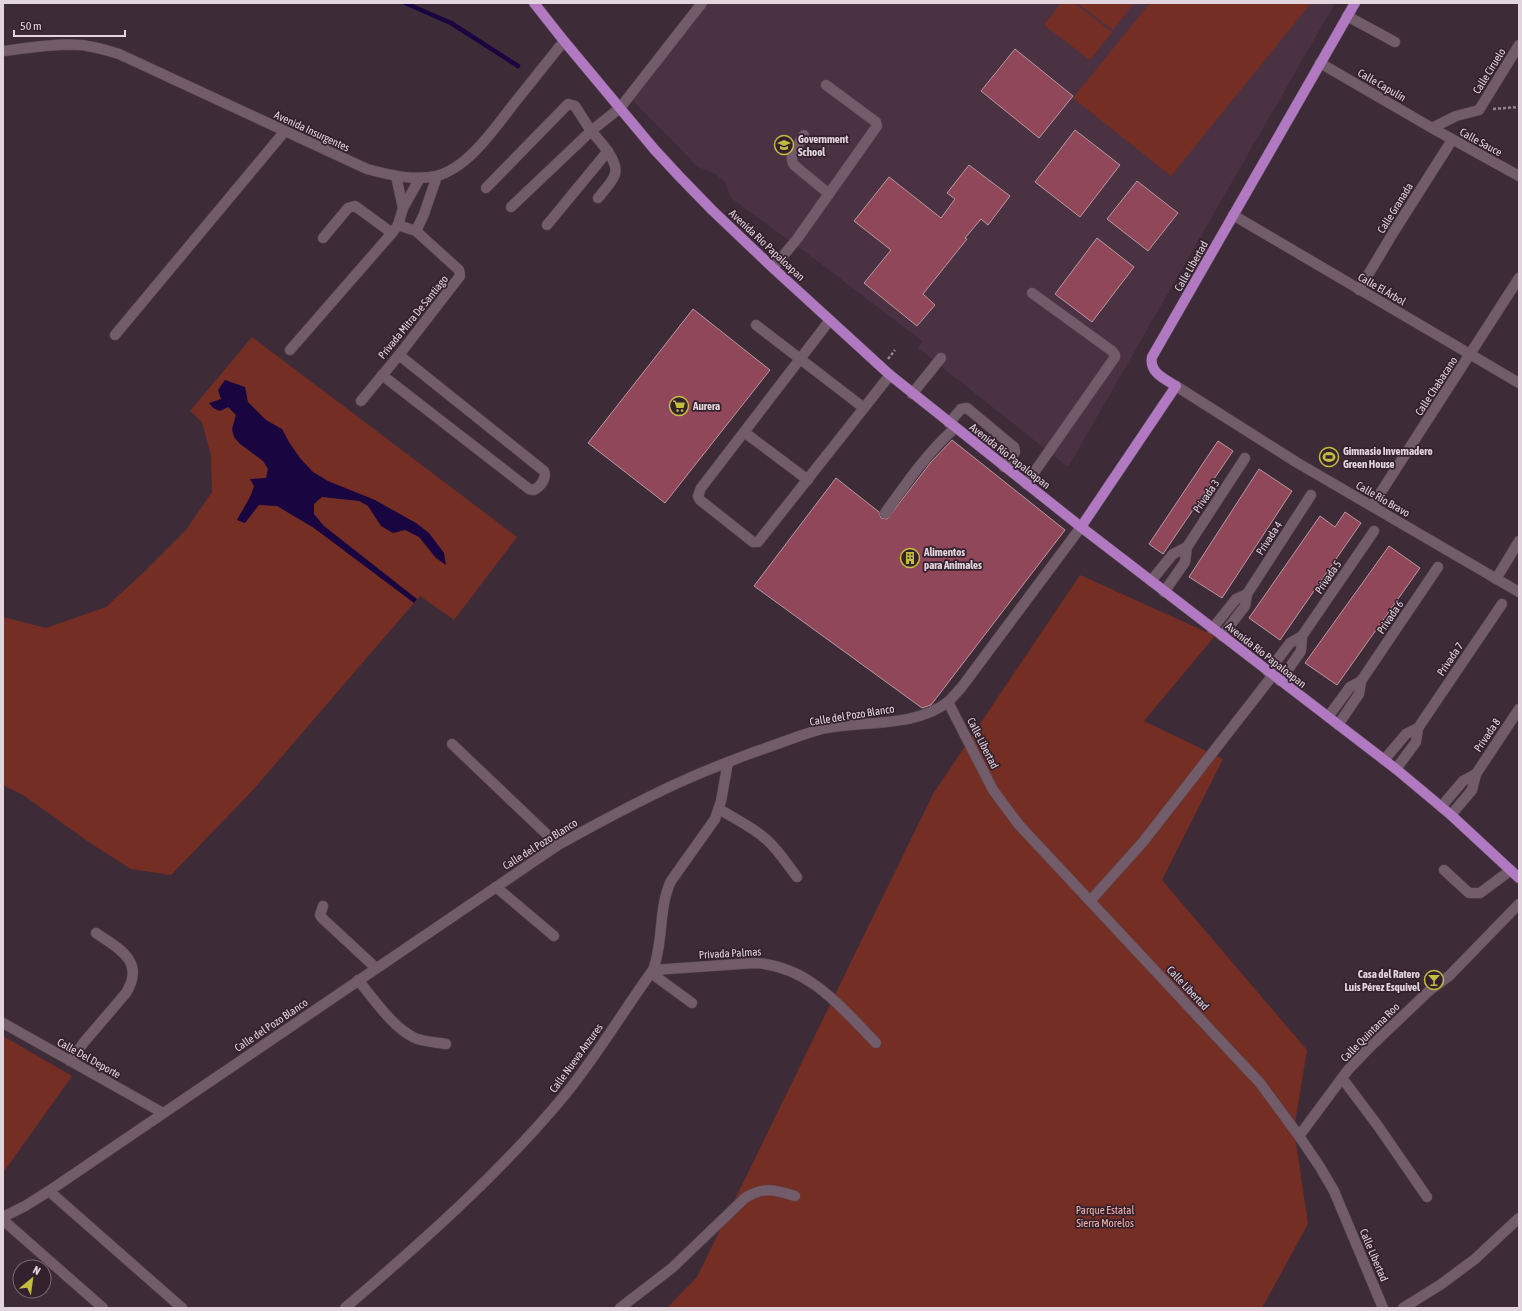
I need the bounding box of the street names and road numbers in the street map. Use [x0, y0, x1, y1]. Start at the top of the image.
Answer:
street label: Calle Ciruelo [1470, 46, 1508, 96]
street label: Calle Capulín [1356, 66, 1408, 104]
street label: Avenida Insurgentes [273, 108, 352, 154]
street label: Calle Sauce [1458, 126, 1504, 158]
street label: Calle Granada [1375, 181, 1415, 235]
street label: Avenida Río Papaloapan [727, 207, 807, 283]
street label: Calle Libertad [1172, 239, 1210, 293]
street label: Calle El Árbol [1356, 270, 1408, 308]
street label: Privada Mitra De Santiago [376, 273, 450, 361]
street label: Calle Chabacano [1413, 354, 1459, 418]
street label: Avenida Río Papaloapan [967, 421, 1053, 491]
street label: Privada 3 [1190, 477, 1222, 515]
street label: Calle Río Bravo [1354, 479, 1412, 519]
street label: Privada 4 [1254, 519, 1284, 557]
street label: Privada 5 [1312, 558, 1344, 596]
street label: Privada 6 [1374, 598, 1406, 636]
street label: Avenida Río Papaloapan [1223, 620, 1309, 690]
street label: Privada 7 [1434, 640, 1466, 678]
street label: Calle del Pozo Blanco [809, 702, 895, 728]
street label: Calle Libertad [965, 715, 1001, 771]
street label: Privada 8 [1471, 716, 1503, 754]
street label: Calle del Pozo Blanco [501, 816, 579, 872]
street label: Privada Palmas [698, 945, 762, 961]
street label: Calle Libertad [1165, 963, 1211, 1013]
street label: Calle del Pozo Blanco [232, 996, 310, 1054]
street label: Calle Quintana Roo [1338, 1000, 1402, 1064]
street label: Calle Nueva Anzures [547, 1021, 605, 1095]
street label: Calle Del Deporte [55, 1036, 123, 1080]
street label: Calle Libertad [1358, 1227, 1390, 1283]

